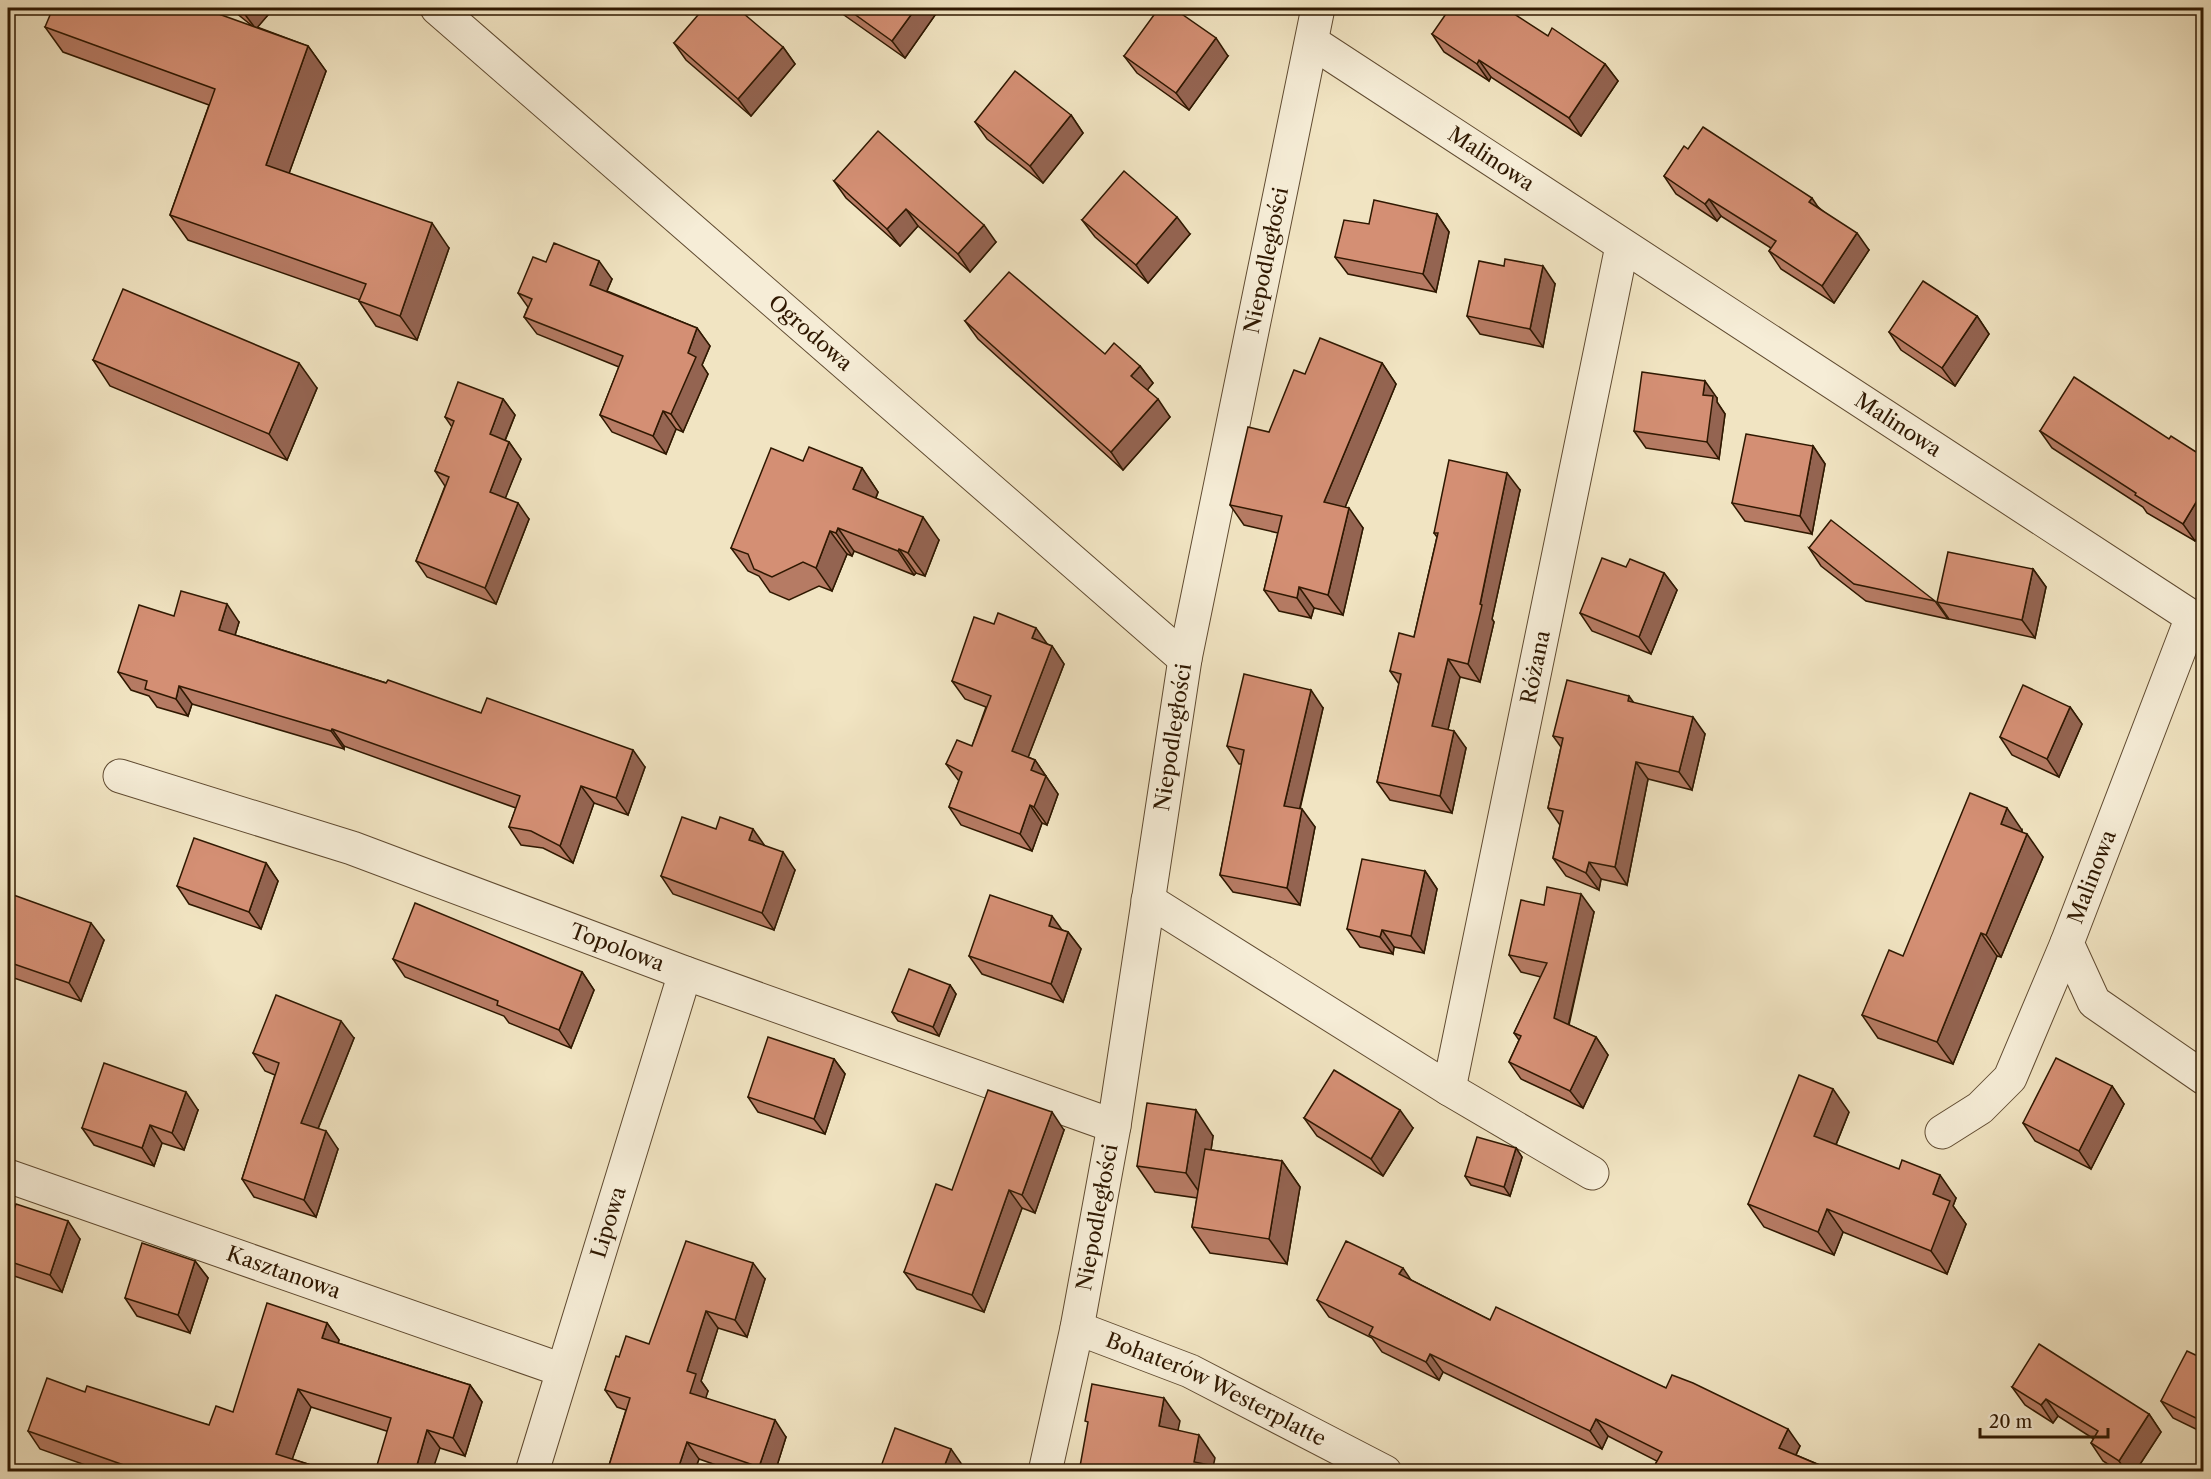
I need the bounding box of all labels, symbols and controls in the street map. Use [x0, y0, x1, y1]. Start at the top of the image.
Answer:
street label: Malinowa [1444, 121, 1540, 196]
street label: Niepodległości [1239, 185, 1293, 336]
street label: Ogrodowa [764, 289, 858, 376]
street label: Malinowa [1850, 387, 1947, 462]
street label: Różana [1515, 627, 1555, 706]
street label: Niepodległości [1149, 662, 1196, 813]
street label: Malinowa [2062, 826, 2121, 927]
street label: Topolowa [567, 918, 669, 976]
street label: Niepodległości [1071, 1142, 1122, 1293]
street label: Lipowa [585, 1183, 631, 1261]
street label: Kasztanowa [223, 1241, 345, 1304]
street label: Bohaterów Westerplatte [1102, 1327, 1330, 1451]
scale bar [1980, 1401, 2108, 1439]
text: 20 m [1989, 1411, 2033, 1433]

